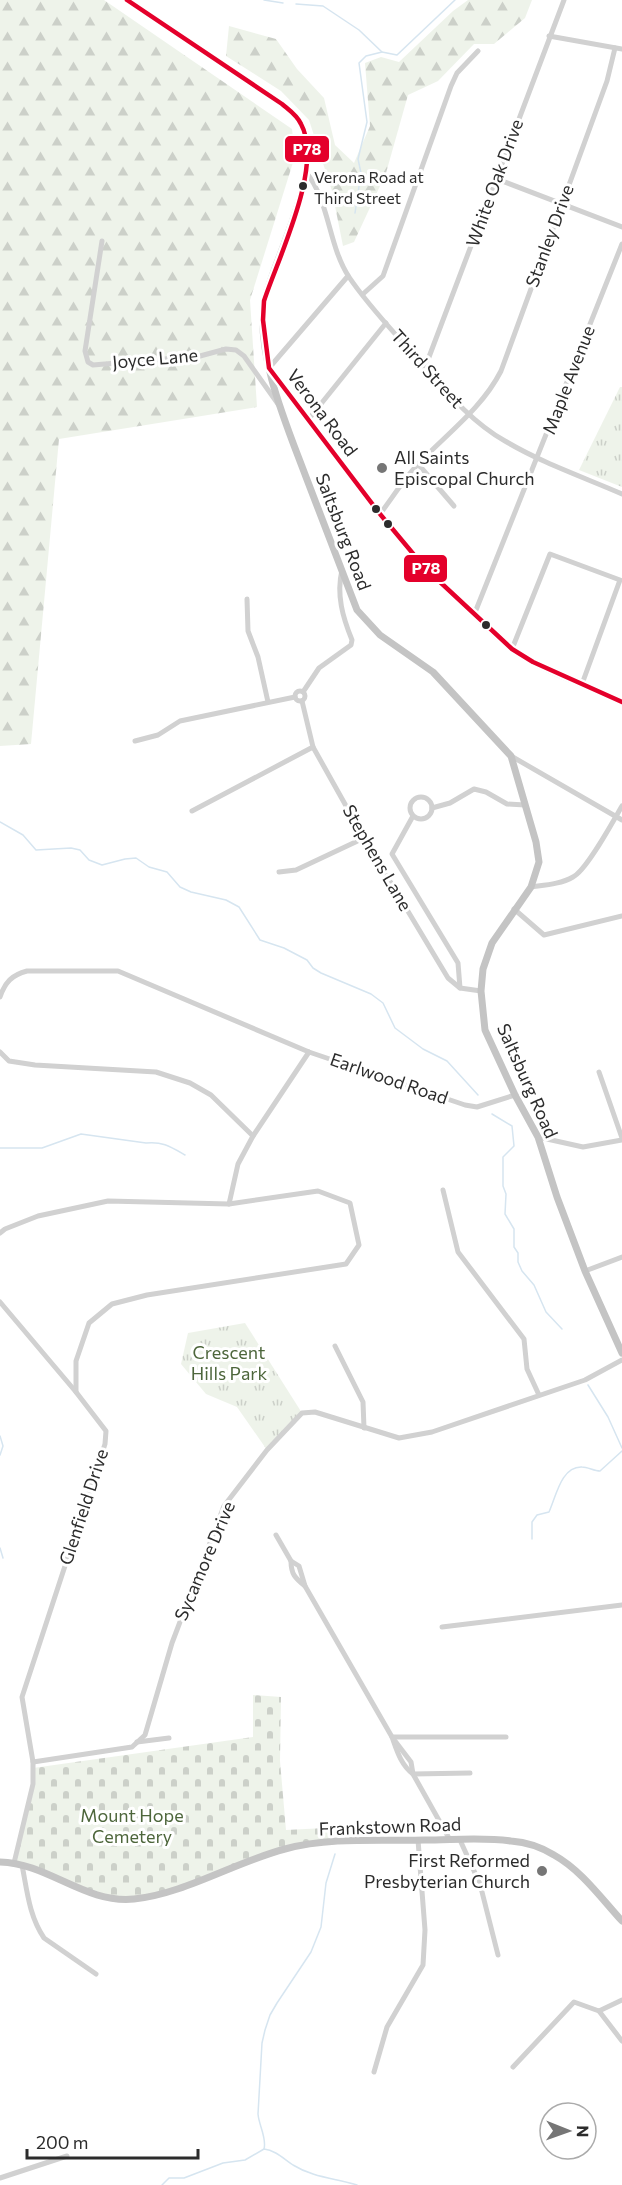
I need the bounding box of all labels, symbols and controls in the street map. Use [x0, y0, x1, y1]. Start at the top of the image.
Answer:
street label: White Oak Drive [461, 116, 527, 250]
line badge: P78 [284, 135, 330, 163]
text: P78 [293, 139, 322, 158]
place label: Verona Road at Third Street [314, 167, 424, 207]
marker: Verona Road at Third Street [297, 180, 309, 192]
street label: Stanley Drive [520, 181, 578, 290]
street label: Maple Avenue [537, 322, 599, 437]
street label: Third Street [387, 325, 469, 412]
street label: Joyce Lane [111, 343, 199, 373]
street label: Verona Road [283, 364, 363, 460]
place label: All Saints Episcopal Church [394, 446, 535, 489]
marker: All Saints Episcopal Church [375, 461, 389, 475]
street label: Saltsburg Road [312, 470, 376, 593]
unlabelled marker [370, 503, 382, 515]
unlabelled marker [382, 518, 394, 530]
line badge: P78 [403, 554, 448, 583]
text: P78 [412, 558, 441, 577]
unlabelled marker [480, 619, 492, 631]
street label: Stephens Lane [339, 800, 417, 915]
street label: Saltsburg Road [493, 1020, 563, 1141]
street label: Earlwood Road [327, 1048, 451, 1109]
park label: Crescent Hills Park [191, 1341, 268, 1384]
street label: Glenfield Drive [54, 1446, 112, 1567]
street label: Sycamore Drive [169, 1498, 239, 1623]
park label: Mount Hope Cemetery [80, 1804, 184, 1847]
street label: Frankstown Road [318, 1813, 462, 1839]
place label: First Reformed Presbyterian Church [364, 1849, 530, 1892]
marker: First Reformed Presbyterian Church [535, 1864, 549, 1878]
north arrow [538, 2101, 598, 2161]
scale bar [27, 2122, 198, 2160]
text: N [574, 2125, 593, 2137]
text: 200 m [36, 2131, 89, 2153]

